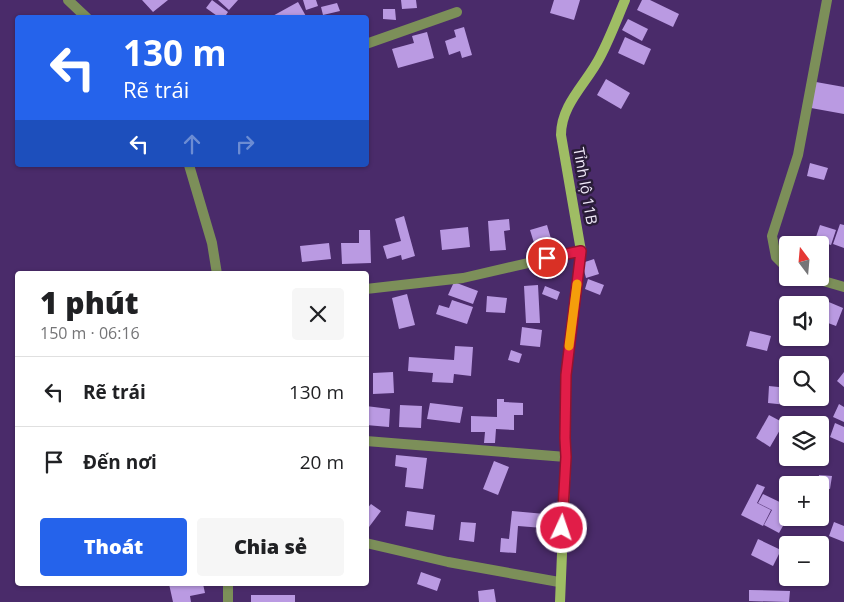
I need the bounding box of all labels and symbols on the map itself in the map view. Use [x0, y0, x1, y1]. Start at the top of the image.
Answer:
street label: Tỉnh lộ 11B [569, 146, 603, 226]
north arrow [779, 236, 829, 286]
pin [526, 237, 568, 279]
position arrow [535, 501, 587, 553]

